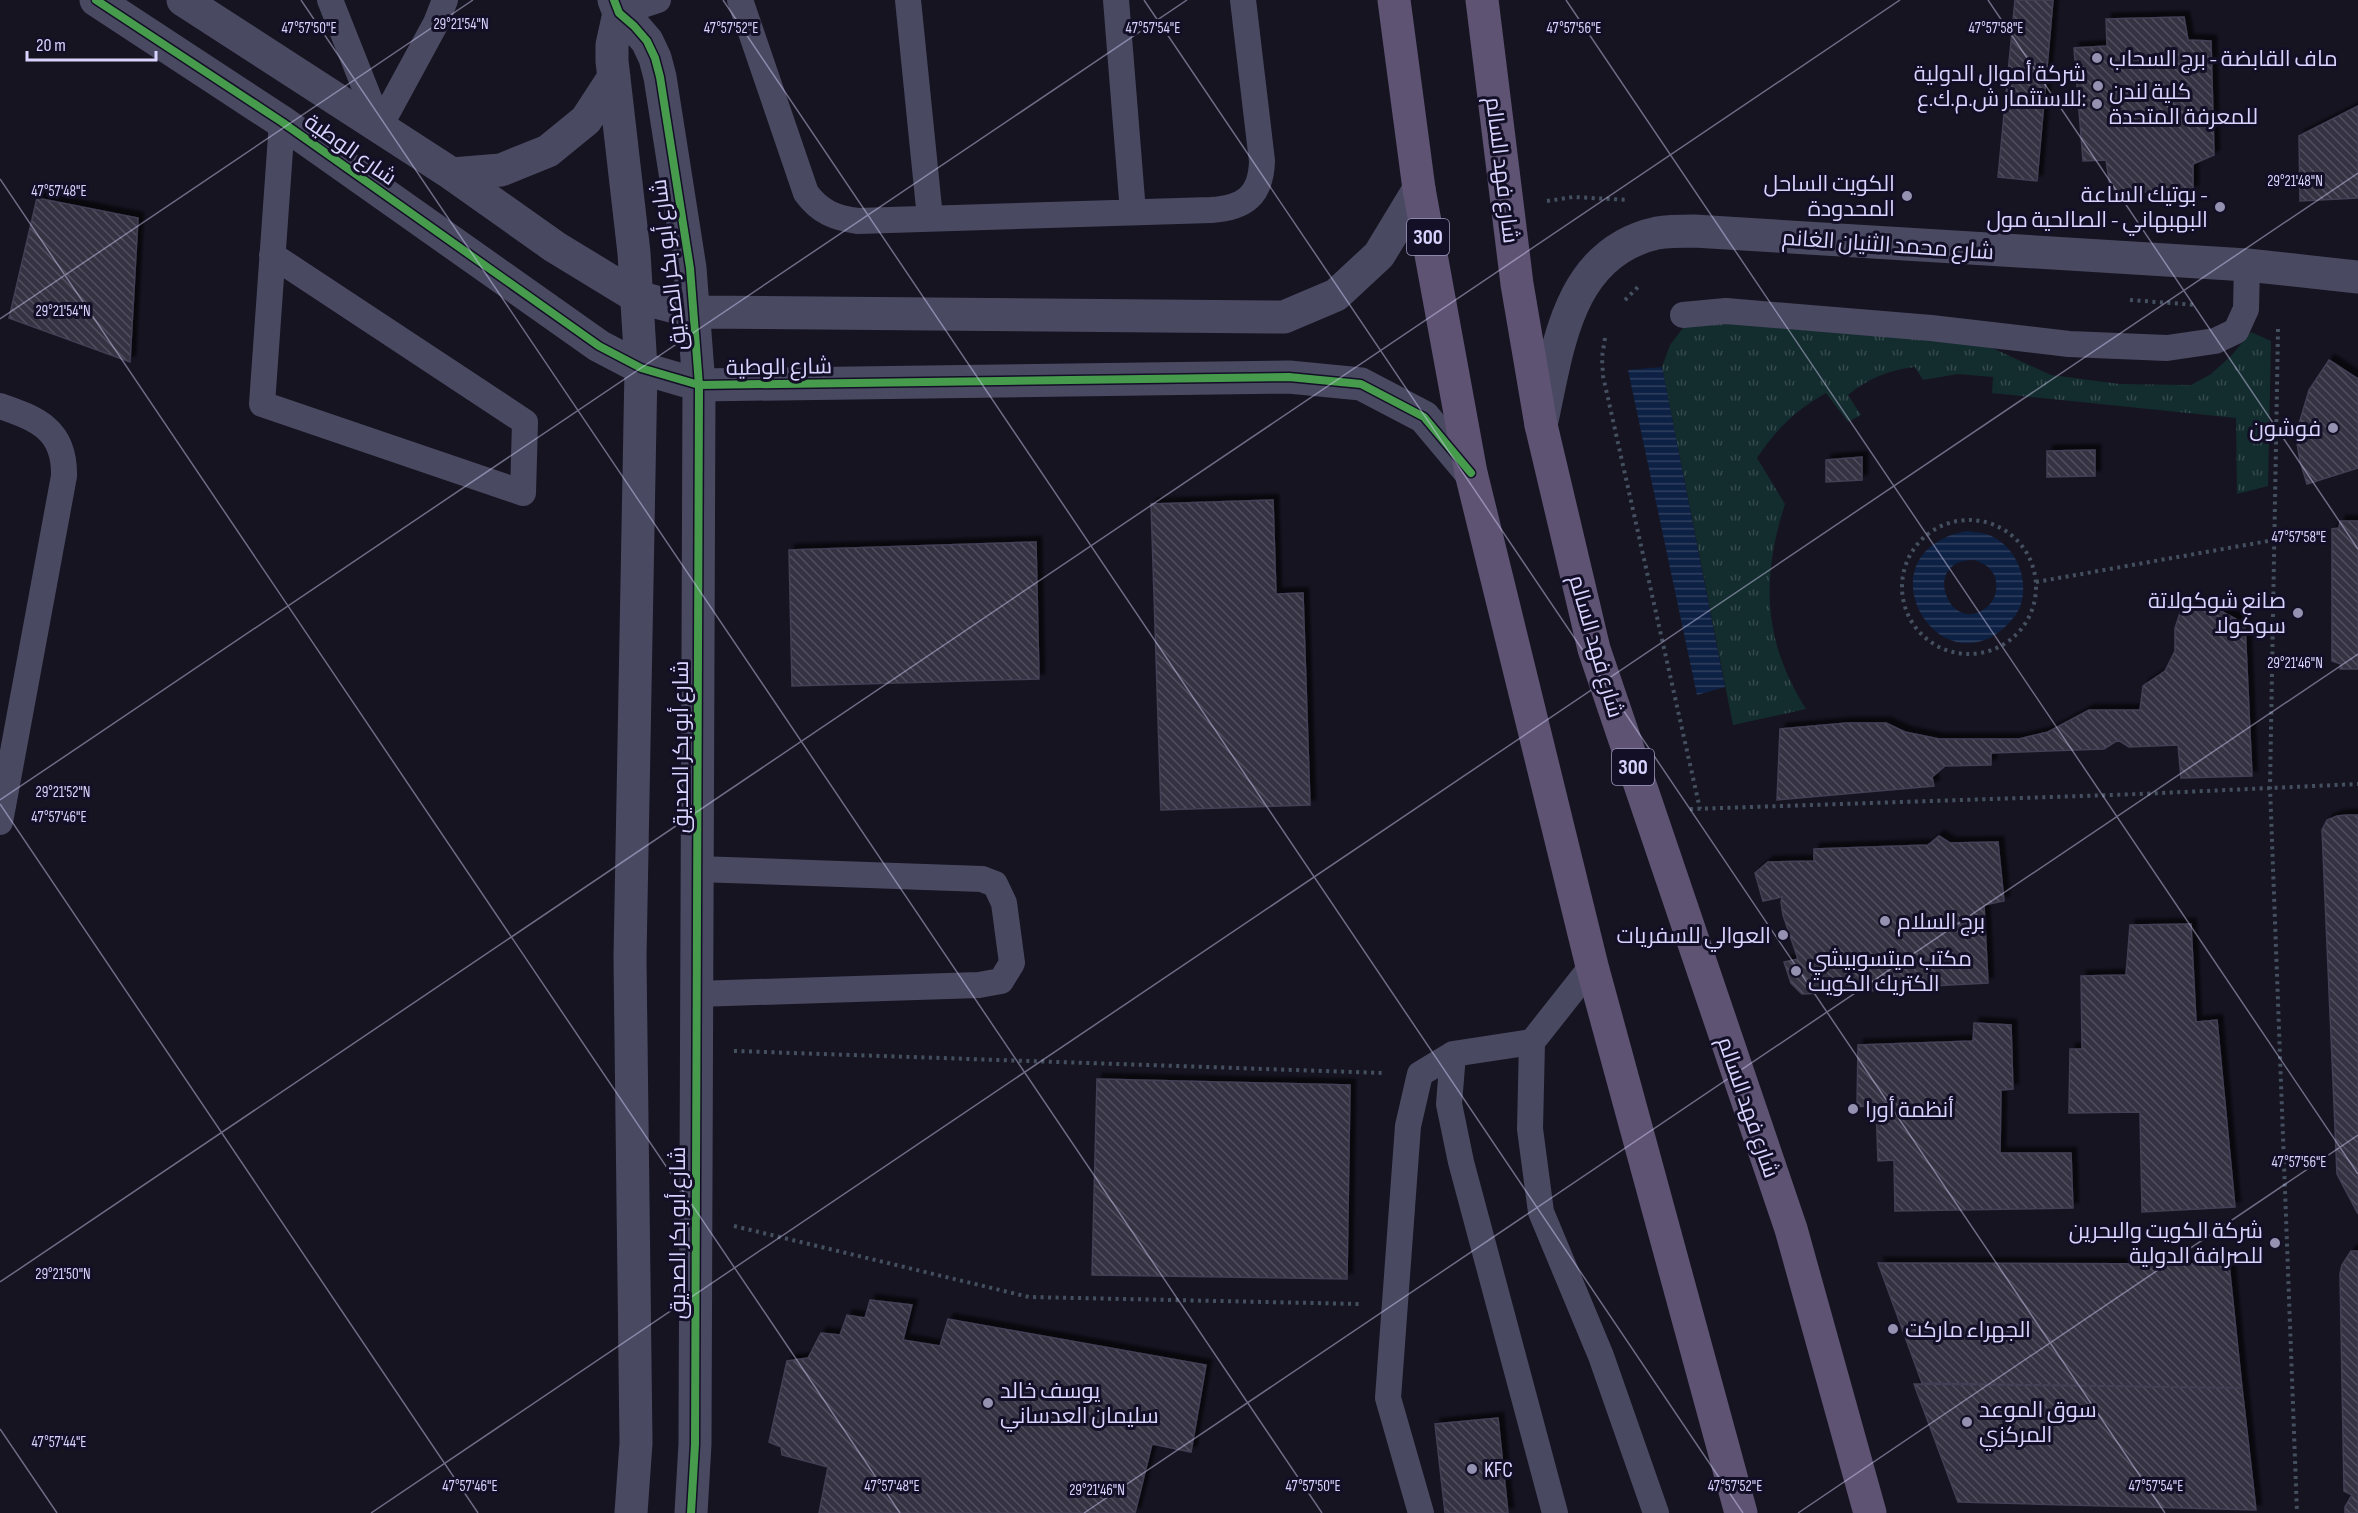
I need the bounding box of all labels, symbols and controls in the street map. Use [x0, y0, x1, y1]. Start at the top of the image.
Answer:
text: 29°21'54"N [433, 15, 489, 34]
text: 47°57'50"E [281, 19, 337, 38]
text: 47°57'52"E [704, 19, 758, 38]
text: 47°57'54"E [1126, 19, 1180, 38]
text: 47°57'56"E [1546, 19, 1602, 38]
text: 47°57'58"E [1969, 19, 2023, 38]
scale bar [27, 24, 156, 62]
text: 20 m [36, 35, 66, 56]
place label: ماف القابضة - برج السحاب [2109, 46, 2338, 73]
marker: ماف القابضة - برج السحاب [2090, 51, 2104, 65]
place label: شركة أموال الدولية للاستثمار ش.م.ك.ع: [1914, 60, 2086, 114]
marker: شركة أموال الدولية للاستثمار ش.م.ك.ع: [2091, 79, 2105, 93]
place label: كلية لندن للمعرفة المتحدة [2109, 79, 2258, 131]
street label: شارع فهد السالم [1478, 95, 1524, 245]
marker: كلية لندن للمعرفة المتحدة [2090, 97, 2104, 111]
street label: شارع الوطية [299, 109, 401, 192]
place label: الكويت الساحل المحدودة [1764, 171, 1895, 223]
text: 29°21'48"N [2267, 172, 2323, 191]
street label: شارع أبو بكر الصديق [645, 177, 693, 352]
text: 47°57'48"E [31, 182, 87, 201]
place label: بوتيك الساعة - البهبهاني - الصالحية مول [1986, 182, 2208, 236]
marker: الكويت الساحل المحدودة [1900, 189, 1914, 203]
marker: بوتيك الساعة - البهبهاني - الصالحية مول [2213, 200, 2227, 214]
road number: 300 [1407, 219, 1449, 255]
street label: شارع محمد الثنيان الغانم [1781, 225, 1995, 267]
text: 29°21'54"N [35, 302, 91, 321]
street label: شارع الوطية [726, 353, 832, 382]
place label: فوشون [2249, 416, 2321, 443]
marker: فوشون [2326, 421, 2340, 435]
text: 47°57'58"E [2272, 528, 2326, 547]
street label: شارع فهد السالم [1561, 572, 1629, 721]
place label: صانع شوكولاتة سوكولا [2148, 588, 2286, 640]
marker: صانع شوكولاتة سوكولا [2291, 606, 2305, 620]
text: 29°21'46"N [2267, 654, 2323, 673]
street label: شارع أبو بكر الصديق [667, 661, 695, 833]
road number: 300 [1612, 749, 1654, 785]
text: 29°21'52"N [35, 783, 91, 802]
text: 47°57'46"E [31, 808, 87, 827]
place label: برج السلام [1897, 909, 1985, 937]
marker: برج السلام [1878, 914, 1892, 928]
place label: العوالي للسفريات [1617, 923, 1771, 952]
marker: العوالي للسفريات [1776, 928, 1790, 942]
place label: مكتب ميتسوبيشي الكتريك الكويت [1808, 946, 1972, 998]
marker: مكتب ميتسوبيشي الكتريك الكويت [1789, 964, 1803, 978]
street label: شارع فهد السالم [1710, 1034, 1784, 1182]
place label: أنظمة أورا [1865, 1096, 1954, 1124]
marker: أنظمة أورا [1846, 1102, 1860, 1116]
street label: شارع أبو بكر الصديق [664, 1147, 692, 1319]
text: 47°57'56"E [2271, 1153, 2327, 1172]
place label: شركة الكويت والبحرين للصرافة الدولية [2069, 1218, 2263, 1270]
marker: شركة الكويت والبحرين للصرافة الدولية [2268, 1236, 2282, 1250]
text: 29°21'50"N [35, 1265, 91, 1284]
place label: الجهراء ماركت [1905, 1317, 2031, 1344]
marker: الجهراء ماركت [1886, 1322, 1900, 1336]
place label: يوسف خالد سليمان العدساني [1000, 1378, 1159, 1432]
marker: يوسف خالد سليمان العدساني [981, 1396, 995, 1410]
place label: سوق الموعد المركزي [1979, 1397, 2097, 1451]
marker: سوق الموعد المركزي [1960, 1415, 1974, 1429]
text: 47°57'44"E [31, 1433, 87, 1452]
place label: KFC [1484, 1457, 1513, 1484]
marker: KFC [1465, 1462, 1479, 1476]
text: 47°57'46"E [442, 1477, 498, 1496]
text: 47°57'48"E [864, 1477, 920, 1496]
text: 47°57'50"E [1285, 1477, 1341, 1496]
text: 47°57'52"E [1708, 1477, 1762, 1496]
text: 47°57'54"E [2129, 1477, 2183, 1496]
text: 29°21'46"N [1069, 1481, 1125, 1500]

